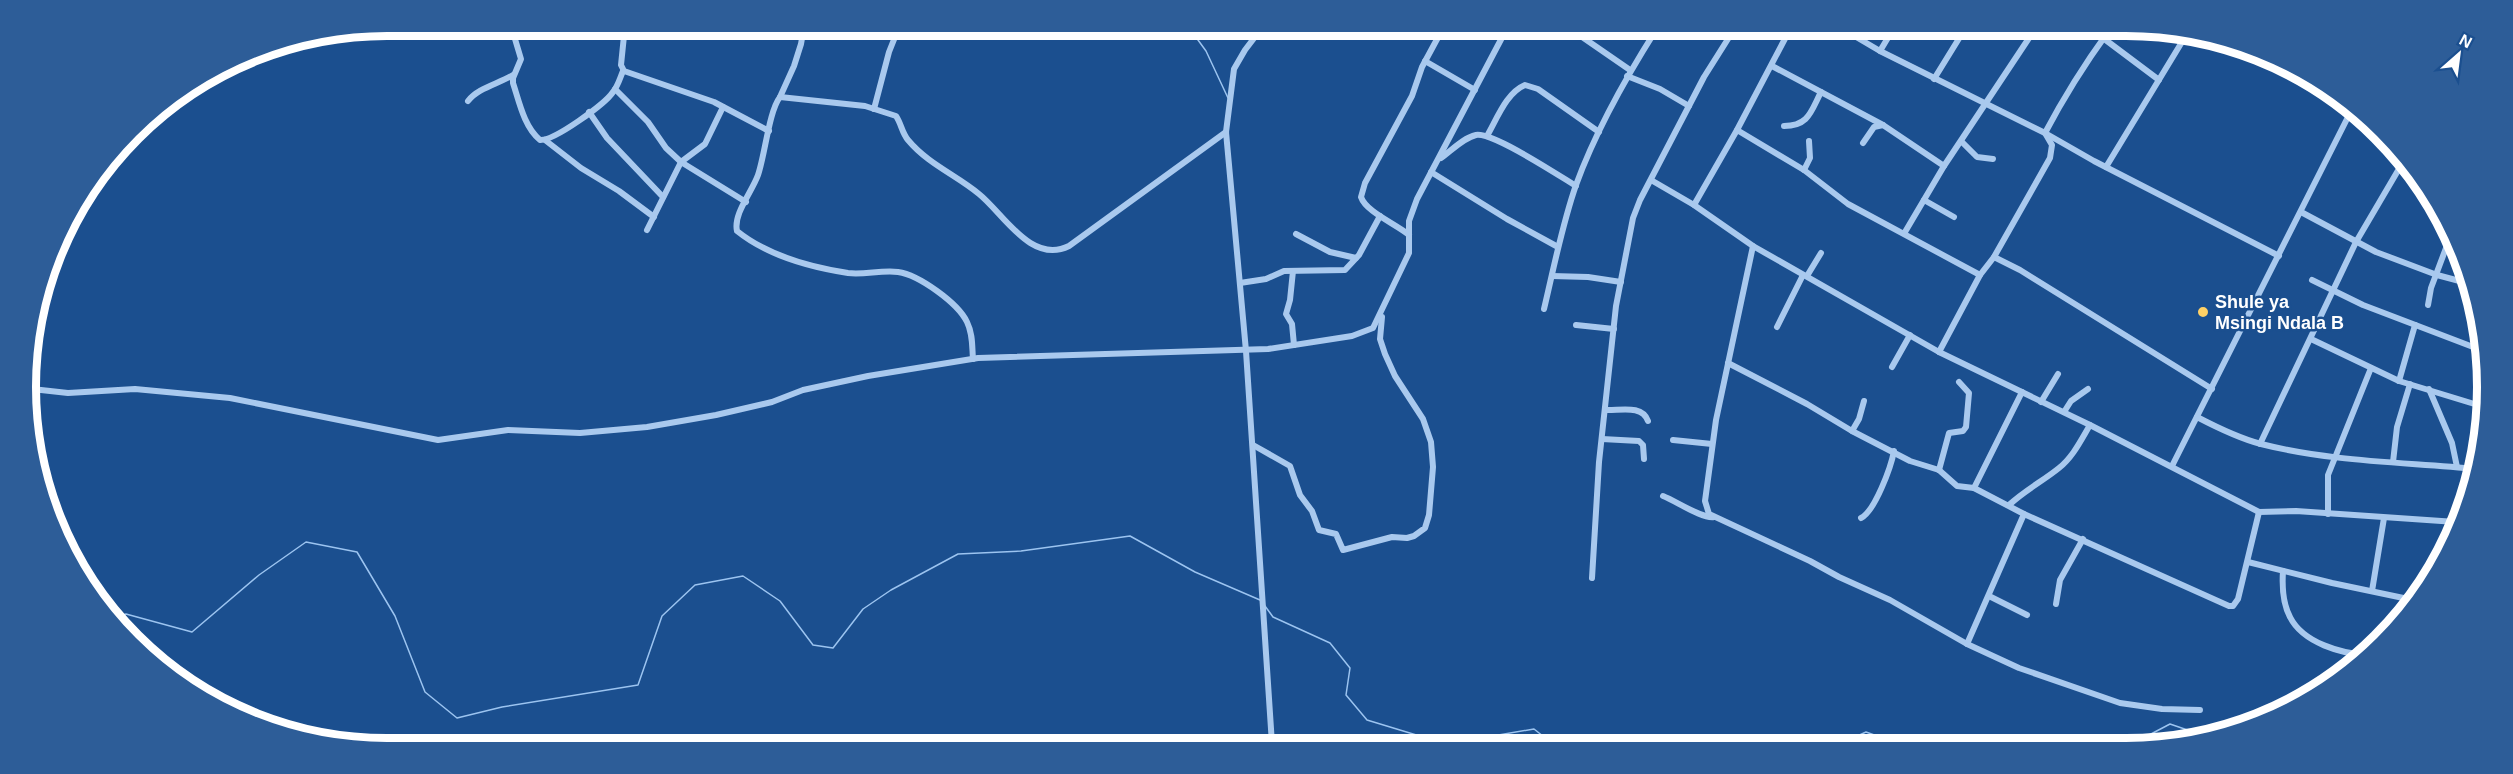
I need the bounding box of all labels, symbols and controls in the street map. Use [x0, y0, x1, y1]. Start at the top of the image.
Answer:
north arrow [2429, 24, 2489, 84]
text: N [2457, 31, 2475, 51]
place label: Shule ya Msingi Ndala B [2215, 292, 2344, 333]
marker: Shule ya Msingi Ndala B [2196, 305, 2210, 319]

